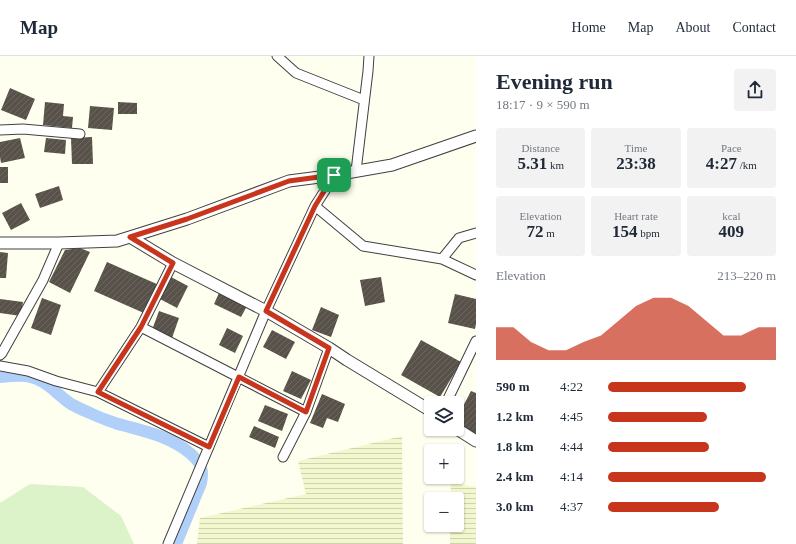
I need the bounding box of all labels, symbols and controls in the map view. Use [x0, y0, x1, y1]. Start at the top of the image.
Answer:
text: Map [20, 17, 58, 38]
text: Home [572, 20, 606, 35]
text: Map [628, 20, 653, 35]
text: About [675, 20, 710, 35]
text: Contact [732, 20, 776, 35]
text: Evening run [496, 69, 613, 94]
button: share [734, 69, 776, 111]
text: 18:17 · 9 × 590 m [496, 97, 590, 112]
text: Distance [521, 142, 560, 154]
text: Time [625, 142, 647, 154]
text: Pace [721, 142, 742, 154]
text: 5.31 [517, 154, 547, 173]
text: 23:38 [616, 154, 656, 173]
text: 4:27 [706, 154, 737, 173]
pin [317, 158, 351, 192]
text: km [547, 159, 564, 171]
text: /km [737, 159, 757, 171]
icon: arrive [323, 164, 345, 186]
text: Elevation [520, 210, 562, 222]
text: Heart rate [614, 210, 658, 222]
text: kcal [722, 210, 740, 222]
text: 72 [527, 222, 544, 241]
text: 154 [612, 222, 638, 241]
text: 409 [719, 222, 744, 241]
text: m [544, 227, 555, 239]
text: bpm [638, 227, 660, 239]
text: Elevation [496, 268, 546, 283]
text: 213–220 m [717, 268, 776, 283]
text: 590 m [496, 379, 530, 394]
text: 4:22 [560, 379, 583, 394]
map controls [424, 396, 464, 532]
button: layers [424, 396, 464, 436]
text: 1.2 km [496, 409, 534, 424]
text: 4:45 [560, 409, 583, 424]
text: 1.8 km [496, 439, 534, 454]
text: 4:44 [560, 439, 583, 454]
button: + [424, 444, 464, 484]
text: 2.4 km [496, 469, 534, 484]
text: 4:14 [560, 469, 583, 484]
button: − [424, 492, 464, 532]
text: 3.0 km [496, 499, 534, 514]
text: 4:37 [560, 499, 583, 514]

